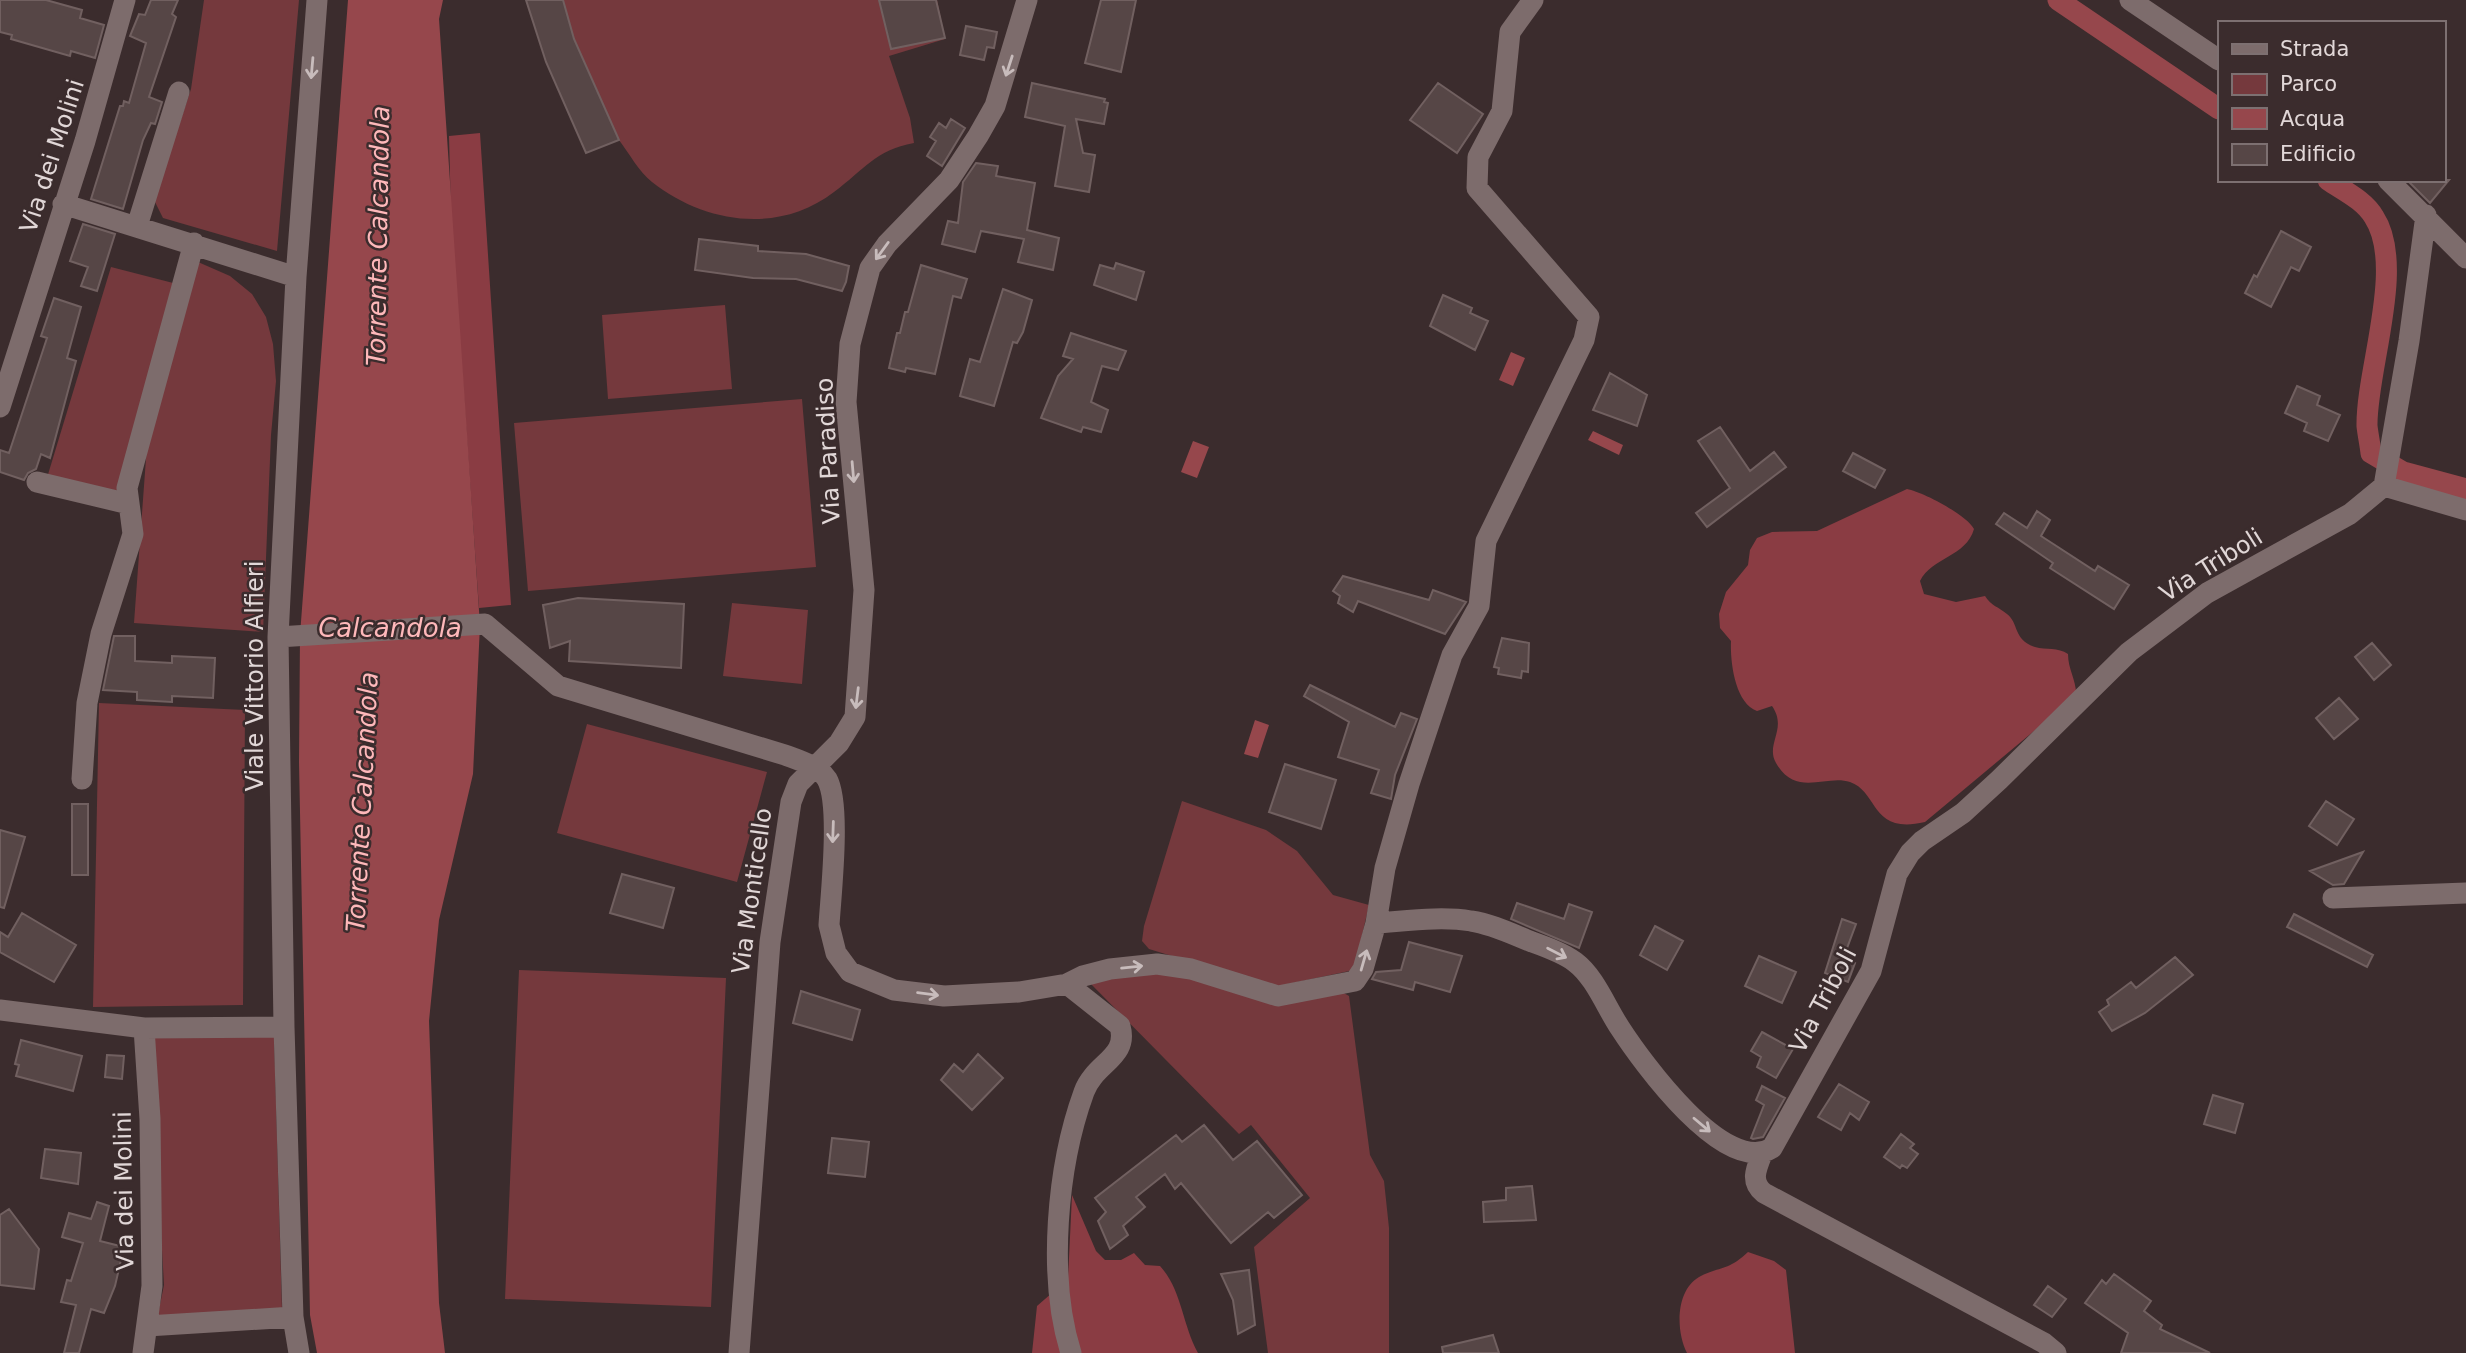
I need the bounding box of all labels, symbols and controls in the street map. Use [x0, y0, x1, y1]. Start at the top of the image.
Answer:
legend [2218, 21, 2445, 182]
text: Strada [2280, 37, 2349, 61]
one-way arrow [1002, 54, 1014, 76]
one-way arrow [305, 56, 318, 79]
text: Parco [2280, 72, 2337, 96]
street label: Via dei Molini [14, 76, 90, 236]
water label: Torrente Calcandola [361, 106, 395, 366]
text: Acqua [2280, 107, 2345, 131]
text: Edificio [2280, 142, 2356, 166]
one-way arrow [875, 241, 889, 260]
street label: Via Paradiso [810, 377, 846, 525]
one-way arrow [847, 460, 860, 482]
street label: Via Triboli [2154, 522, 2268, 608]
street label: Viale Vittorio Alfieri [241, 561, 269, 791]
water label: Calcandola [318, 613, 462, 643]
water label: Torrente Calcandola [340, 671, 384, 933]
one-way arrow [851, 687, 864, 709]
street label: Via Monticello [726, 806, 778, 976]
one-way arrow [826, 820, 839, 843]
street label: Via Triboli [1783, 942, 1863, 1058]
one-way arrow [1546, 947, 1567, 961]
one-way arrow [1359, 950, 1372, 972]
one-way arrow [1120, 960, 1143, 973]
one-way arrow [916, 988, 939, 1001]
street label: Via dei Molini [109, 1111, 139, 1271]
one-way arrow [1693, 1117, 1711, 1133]

